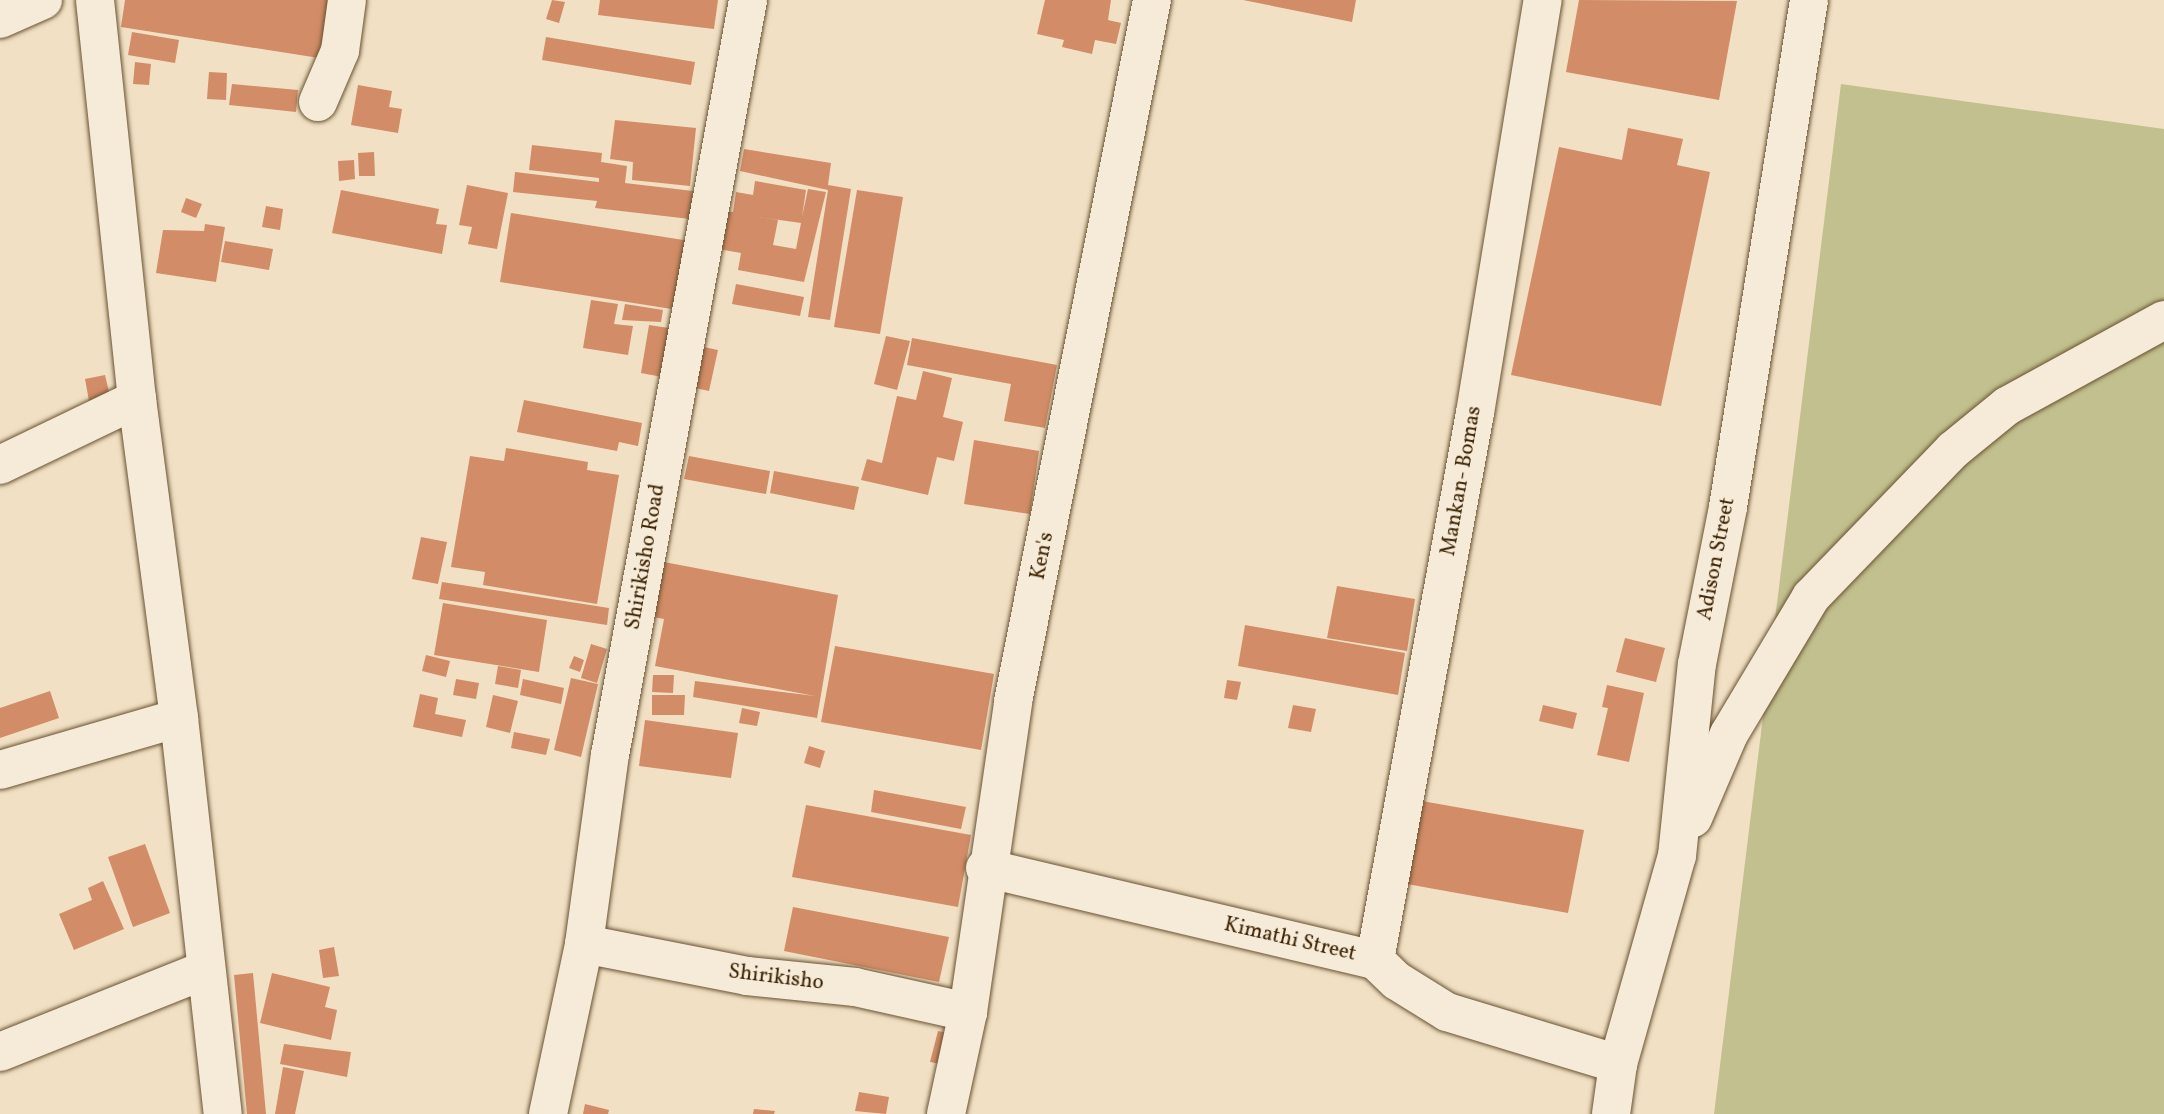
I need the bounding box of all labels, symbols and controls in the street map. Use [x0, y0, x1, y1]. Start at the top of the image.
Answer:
street label: Mankan- Bomas [1436, 404, 1488, 558]
street label: Shirikisho Road [621, 482, 671, 632]
street label: Adison Street [1693, 496, 1741, 622]
street label: Ken's [1026, 530, 1060, 582]
street label: Kimathi Street [1222, 913, 1358, 967]
street label: Shirikisho [727, 960, 825, 996]

